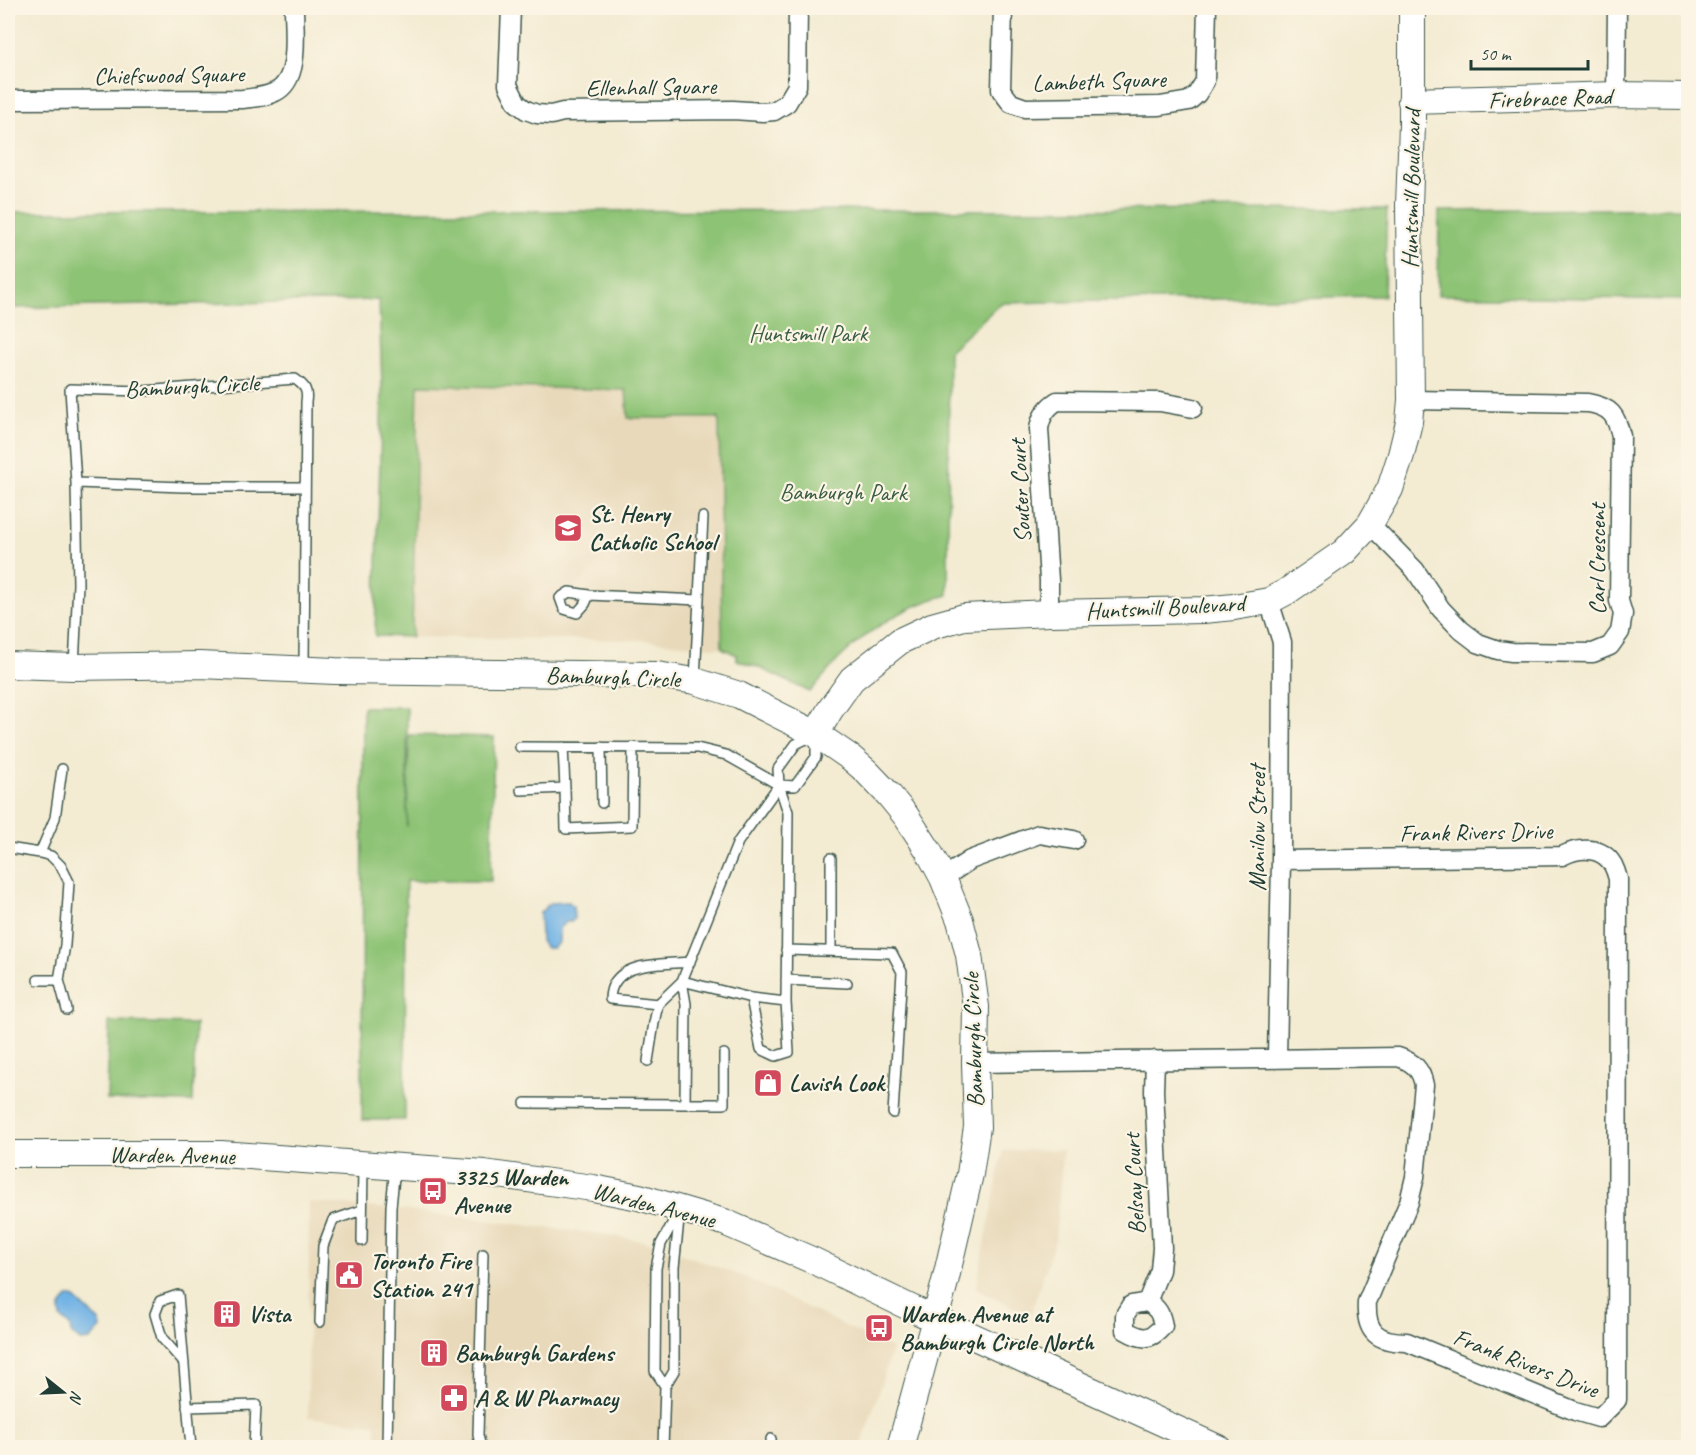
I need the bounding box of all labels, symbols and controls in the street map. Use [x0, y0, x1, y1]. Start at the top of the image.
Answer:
scale bar [1471, 33, 1588, 71]
text: 50 m [1480, 43, 1513, 65]
street label: Chiefswood Square [94, 59, 247, 91]
street label: Lambeth Square [1032, 64, 1169, 98]
street label: Ellenhall Square [586, 71, 719, 103]
street label: Firebrace Road [1488, 81, 1616, 115]
street label: Huntsmill Boulevard [1395, 106, 1427, 269]
park label: Huntsmill Park [749, 318, 870, 348]
street label: Bamburgh Circle [124, 367, 262, 404]
street label: Souter Court [1002, 436, 1038, 544]
park label: Bamburgh Park [779, 477, 909, 507]
place label: St. Henry Catholic School [589, 499, 720, 557]
street label: Carl Crescent [1582, 501, 1612, 615]
school or university icon: St. Henry Catholic School [552, 512, 584, 544]
street label: Huntsmill Boulevard [1085, 588, 1249, 626]
street label: Bamburgh Circle [545, 660, 683, 694]
street label: Manilow Street [1242, 762, 1272, 891]
street label: Frank Rivers Drive [1399, 816, 1555, 848]
street label: Bamburgh Circle [956, 970, 990, 1108]
shop icon: Lavish Look [752, 1067, 784, 1099]
place label: Lavish Look [789, 1068, 886, 1098]
street label: Belsay Court [1116, 1130, 1152, 1236]
street label: Warden Avenue [109, 1139, 237, 1171]
place label: 3325 Warden Avenue [454, 1162, 570, 1220]
bus stop icon: 3325 Warden Avenue [417, 1175, 449, 1207]
street label: Warden Avenue [590, 1175, 721, 1235]
place label: Toronto Fire Station 241 [370, 1246, 475, 1304]
public building icon: Toronto Fire Station 241 [333, 1259, 365, 1291]
building icon: Vista [211, 1298, 243, 1330]
place label: Vista [248, 1299, 293, 1329]
place label: Warden Avenue at Bamburgh Circle North [900, 1299, 1094, 1357]
bus stop icon: Warden Avenue at Bamburgh Circle North [863, 1312, 895, 1344]
street label: Frank Rivers Drive [1449, 1322, 1605, 1405]
building icon: Bamburgh Gardens [418, 1337, 450, 1369]
place label: Bamburgh Gardens [455, 1338, 616, 1368]
north arrow [33, 1362, 93, 1422]
pharmacy icon: A & W Pharmacy [438, 1382, 470, 1414]
place label: A & W Pharmacy [475, 1383, 620, 1413]
text: N [64, 1389, 87, 1407]

